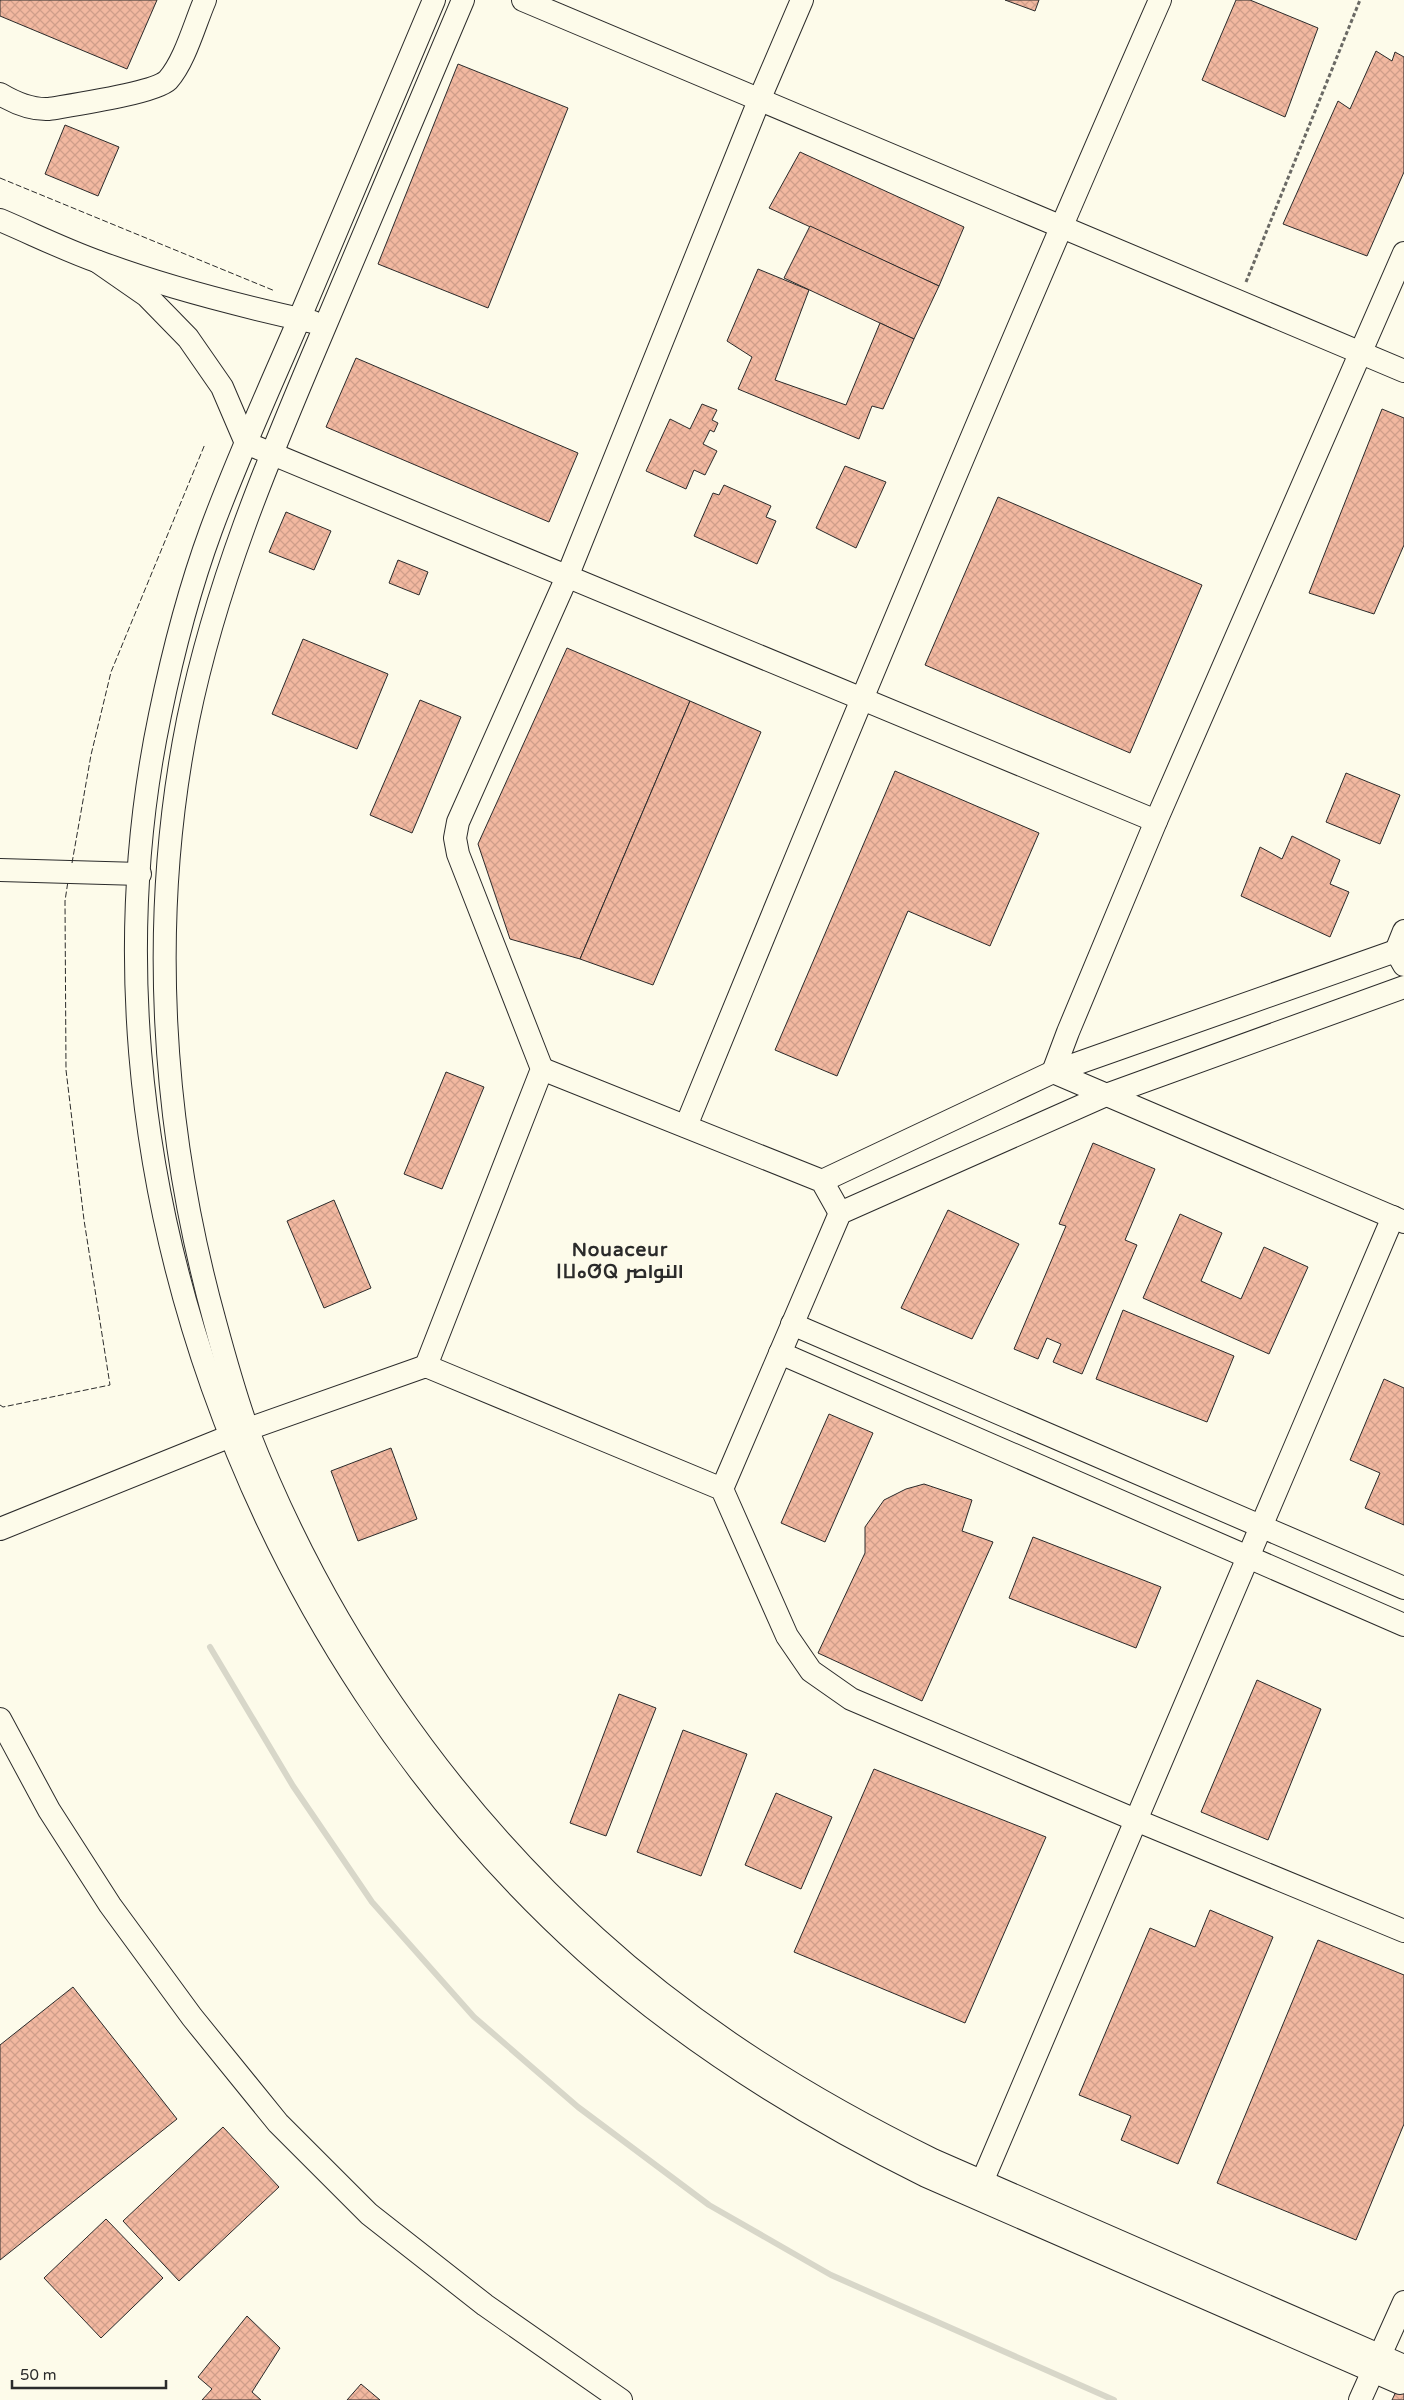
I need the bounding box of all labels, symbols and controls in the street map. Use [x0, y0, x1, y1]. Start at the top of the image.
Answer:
district label: Nouaceur ⵏⵡⴰⵚⵕ النواصر [556, 1239, 684, 1283]
scale bar [12, 2358, 166, 2390]
text: 50 m [20, 2366, 57, 2384]

